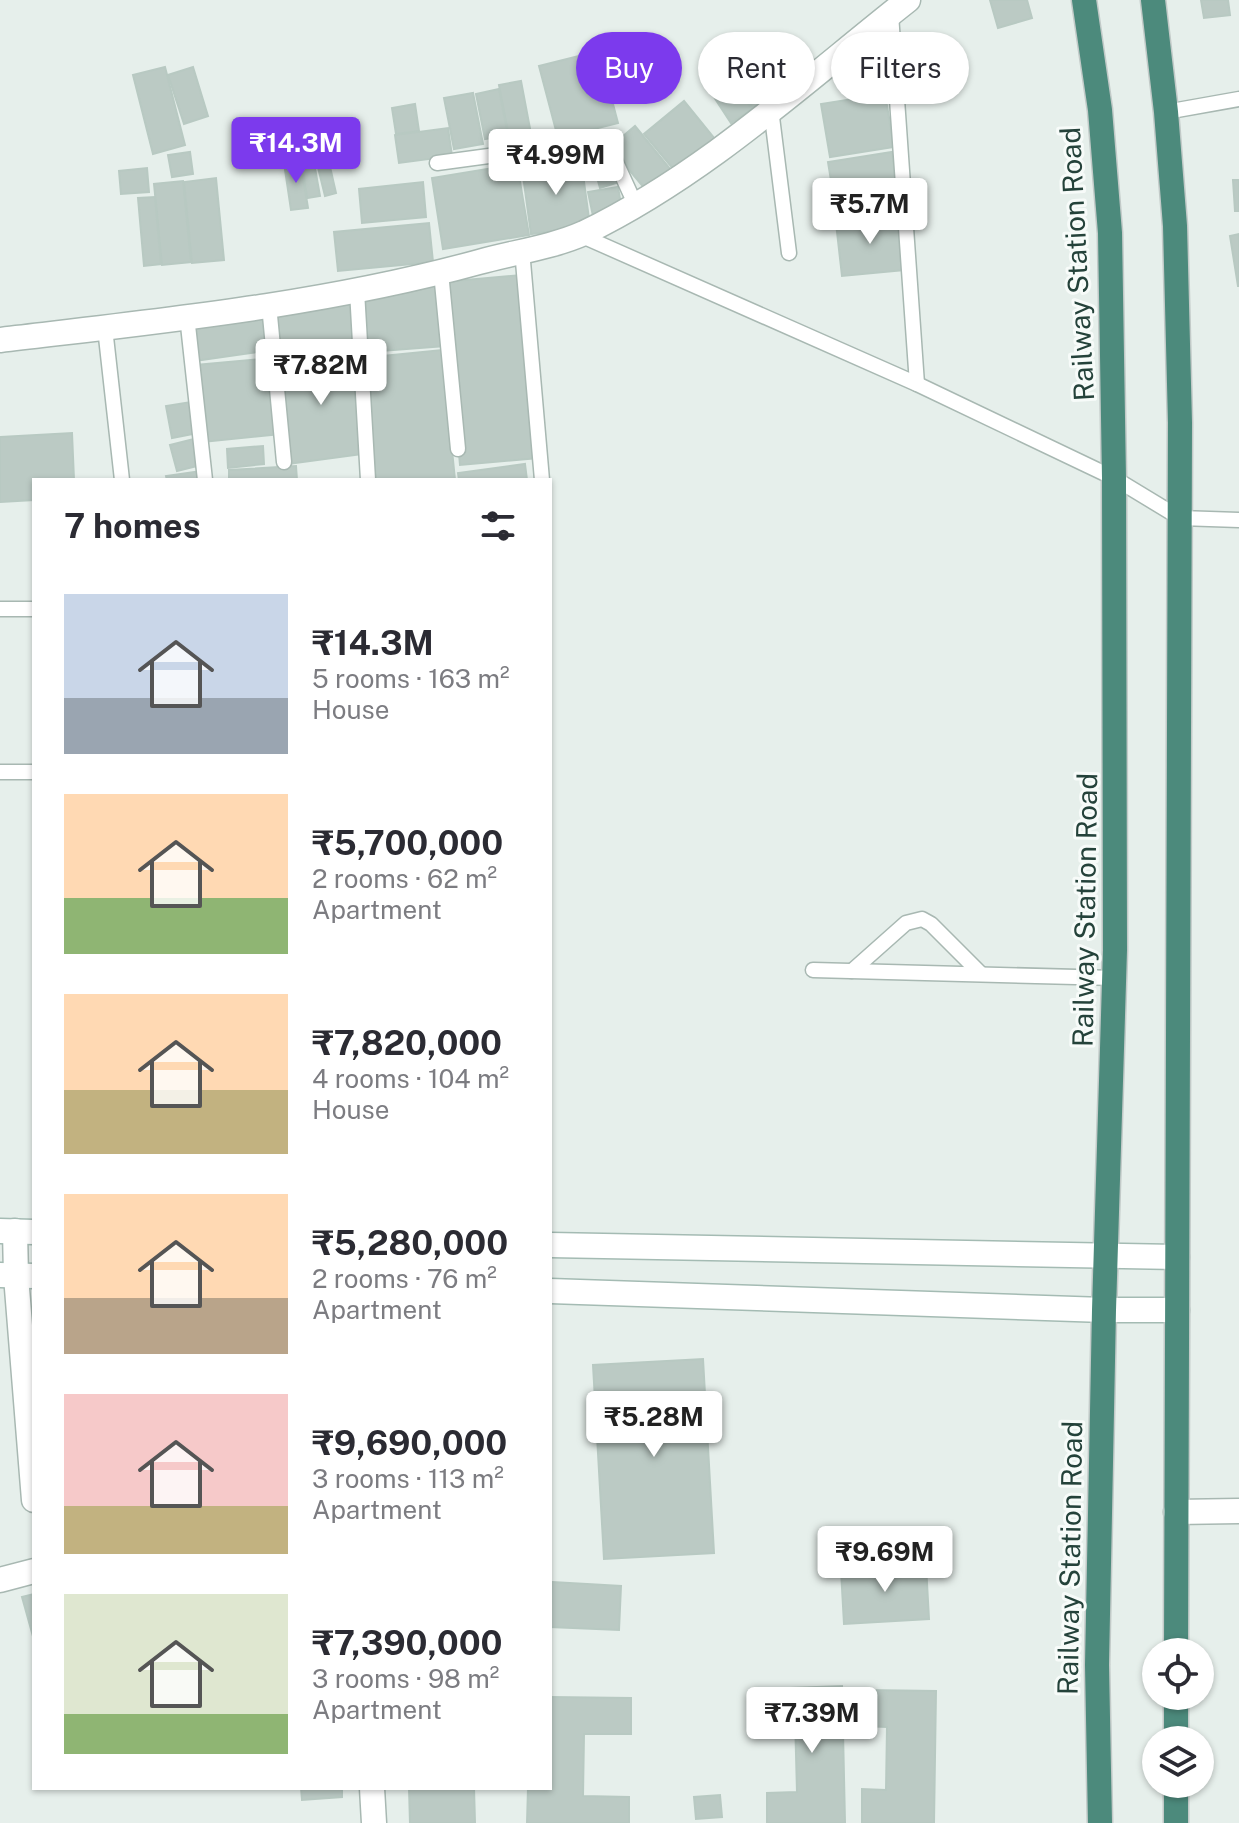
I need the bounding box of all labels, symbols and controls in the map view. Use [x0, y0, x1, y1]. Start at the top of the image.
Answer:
chip: Buy [576, 32, 682, 104]
chip: Rent [698, 32, 815, 104]
chip: Filters [831, 32, 969, 104]
pin: ₹14.3M [231, 117, 361, 185]
street label: Railway Station Road [1053, 126, 1100, 402]
text: ₹14.3M [249, 127, 343, 158]
pin: ₹4.99M [491, 129, 621, 197]
text: ₹4.99M [507, 139, 605, 170]
pin: ₹5.7M [814, 178, 926, 246]
text: ₹5.7M [830, 188, 910, 219]
pin: ₹7.82M [256, 339, 386, 407]
text: ₹7.82M [274, 349, 368, 380]
icon: filters [476, 504, 520, 548]
text: 7 homes [64, 506, 201, 546]
text: ₹14.3M [312, 623, 434, 663]
icon: home [128, 626, 224, 722]
text: 5 rooms · 163 m² [312, 663, 510, 694]
text: House [312, 694, 389, 725]
street label: Railway Station Road [1066, 773, 1103, 1047]
text: ₹5,700,000 [312, 823, 503, 863]
icon: home [128, 826, 224, 922]
text: 2 rooms · 62 m² [312, 863, 497, 894]
text: Apartment [312, 894, 442, 925]
text: ₹7,820,000 [312, 1023, 502, 1063]
icon: home [128, 1026, 224, 1122]
text: 4 rooms · 104 m² [312, 1063, 509, 1094]
text: House [312, 1094, 389, 1125]
text: ₹5,280,000 [312, 1223, 508, 1263]
icon: home [128, 1226, 224, 1322]
text: 2 rooms · 76 m² [312, 1263, 497, 1294]
text: Apartment [312, 1294, 442, 1325]
pin: ₹5.28M [589, 1391, 719, 1459]
text: ₹5.28M [604, 1401, 704, 1432]
street label: Railway Station Road [1051, 1421, 1088, 1695]
text: ₹9,690,000 [312, 1423, 507, 1463]
icon: home [128, 1426, 224, 1522]
text: 3 rooms · 113 m² [312, 1463, 504, 1494]
text: Apartment [312, 1494, 442, 1525]
pin: ₹9.69M [820, 1526, 950, 1594]
text: ₹9.69M [836, 1536, 934, 1567]
text: ₹7,390,000 [312, 1623, 502, 1663]
icon: home [128, 1626, 224, 1722]
map controls [1142, 1638, 1214, 1798]
button: locate [1142, 1638, 1214, 1710]
text: 3 rooms · 98 m² [312, 1663, 499, 1694]
pin: ₹7.39M [747, 1687, 877, 1755]
text: Apartment [312, 1694, 442, 1725]
text: ₹7.39M [764, 1697, 860, 1728]
button: layers [1142, 1726, 1214, 1798]

